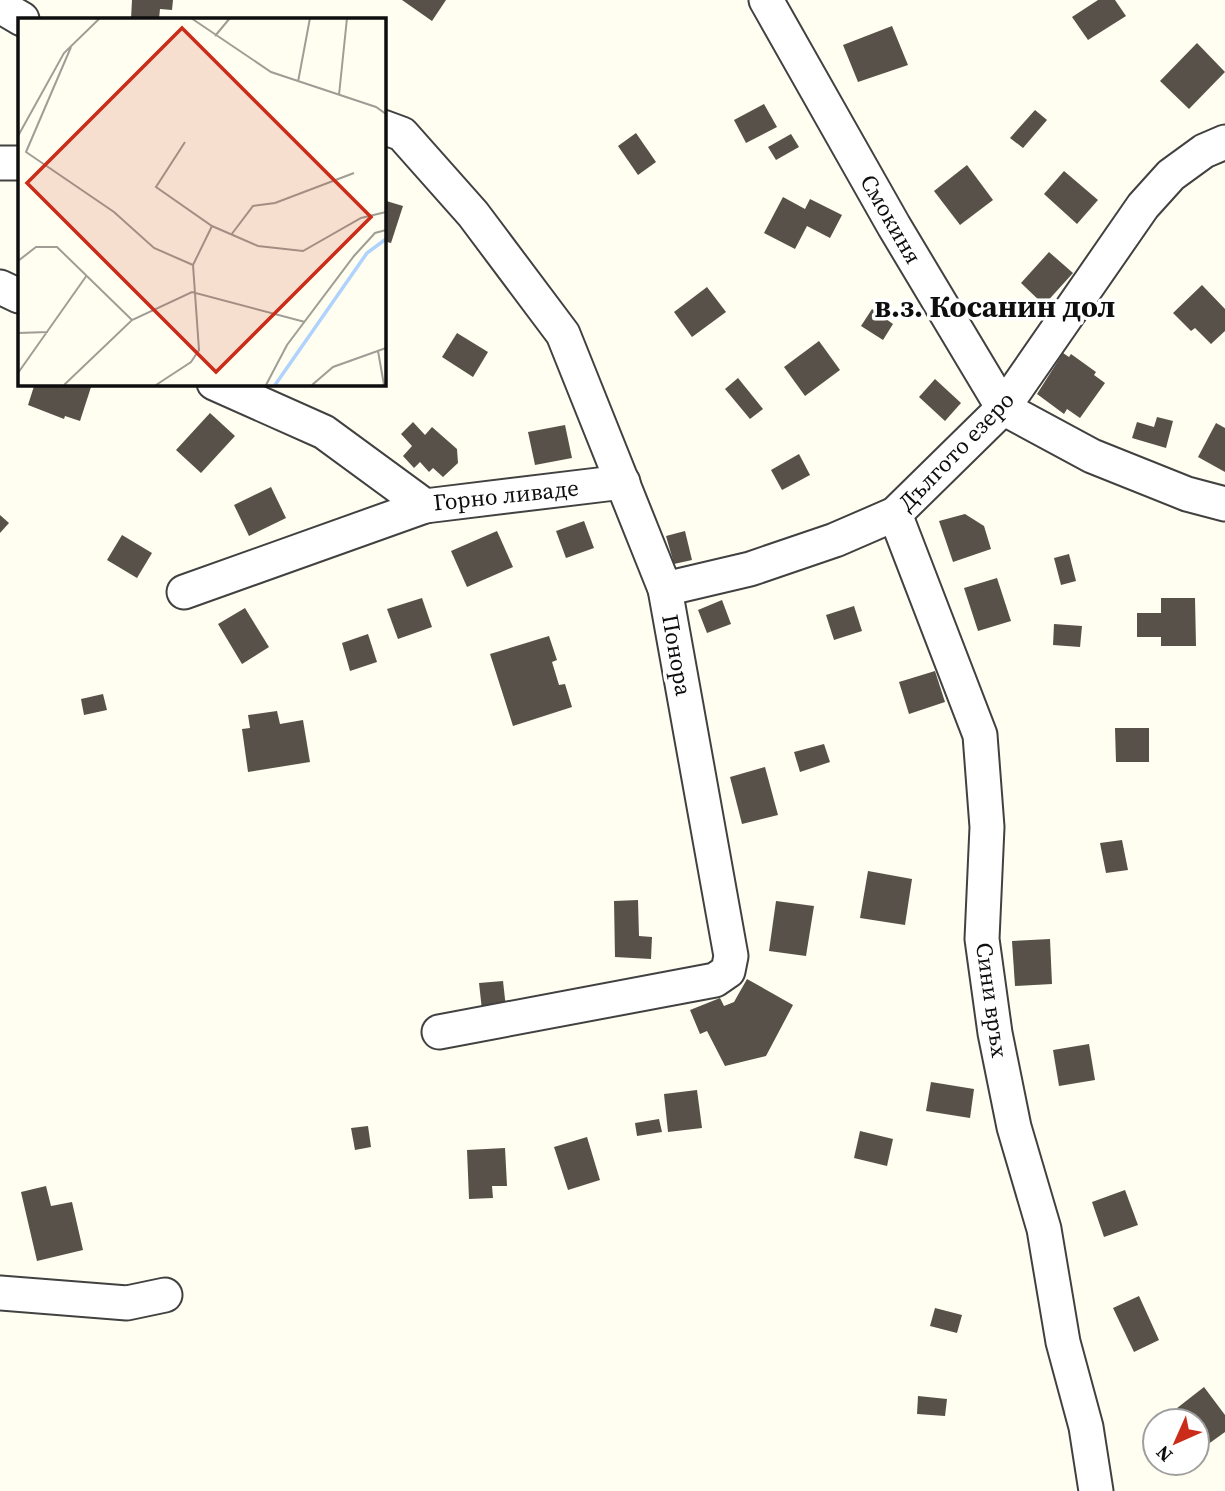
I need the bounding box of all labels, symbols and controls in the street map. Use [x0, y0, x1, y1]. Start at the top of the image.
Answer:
inset map [18, 18, 385, 385]
street label: Смокиня [853, 168, 929, 270]
district label: в.з. Косанин дол [875, 286, 1115, 327]
street label: Дългото езеро [891, 384, 1021, 518]
street label: Горно ливаде [432, 471, 580, 519]
street label: Понора [654, 612, 700, 698]
street label: Сини връх [968, 941, 1016, 1059]
north arrow [1141, 1407, 1211, 1477]
text: N [1150, 1440, 1178, 1468]

